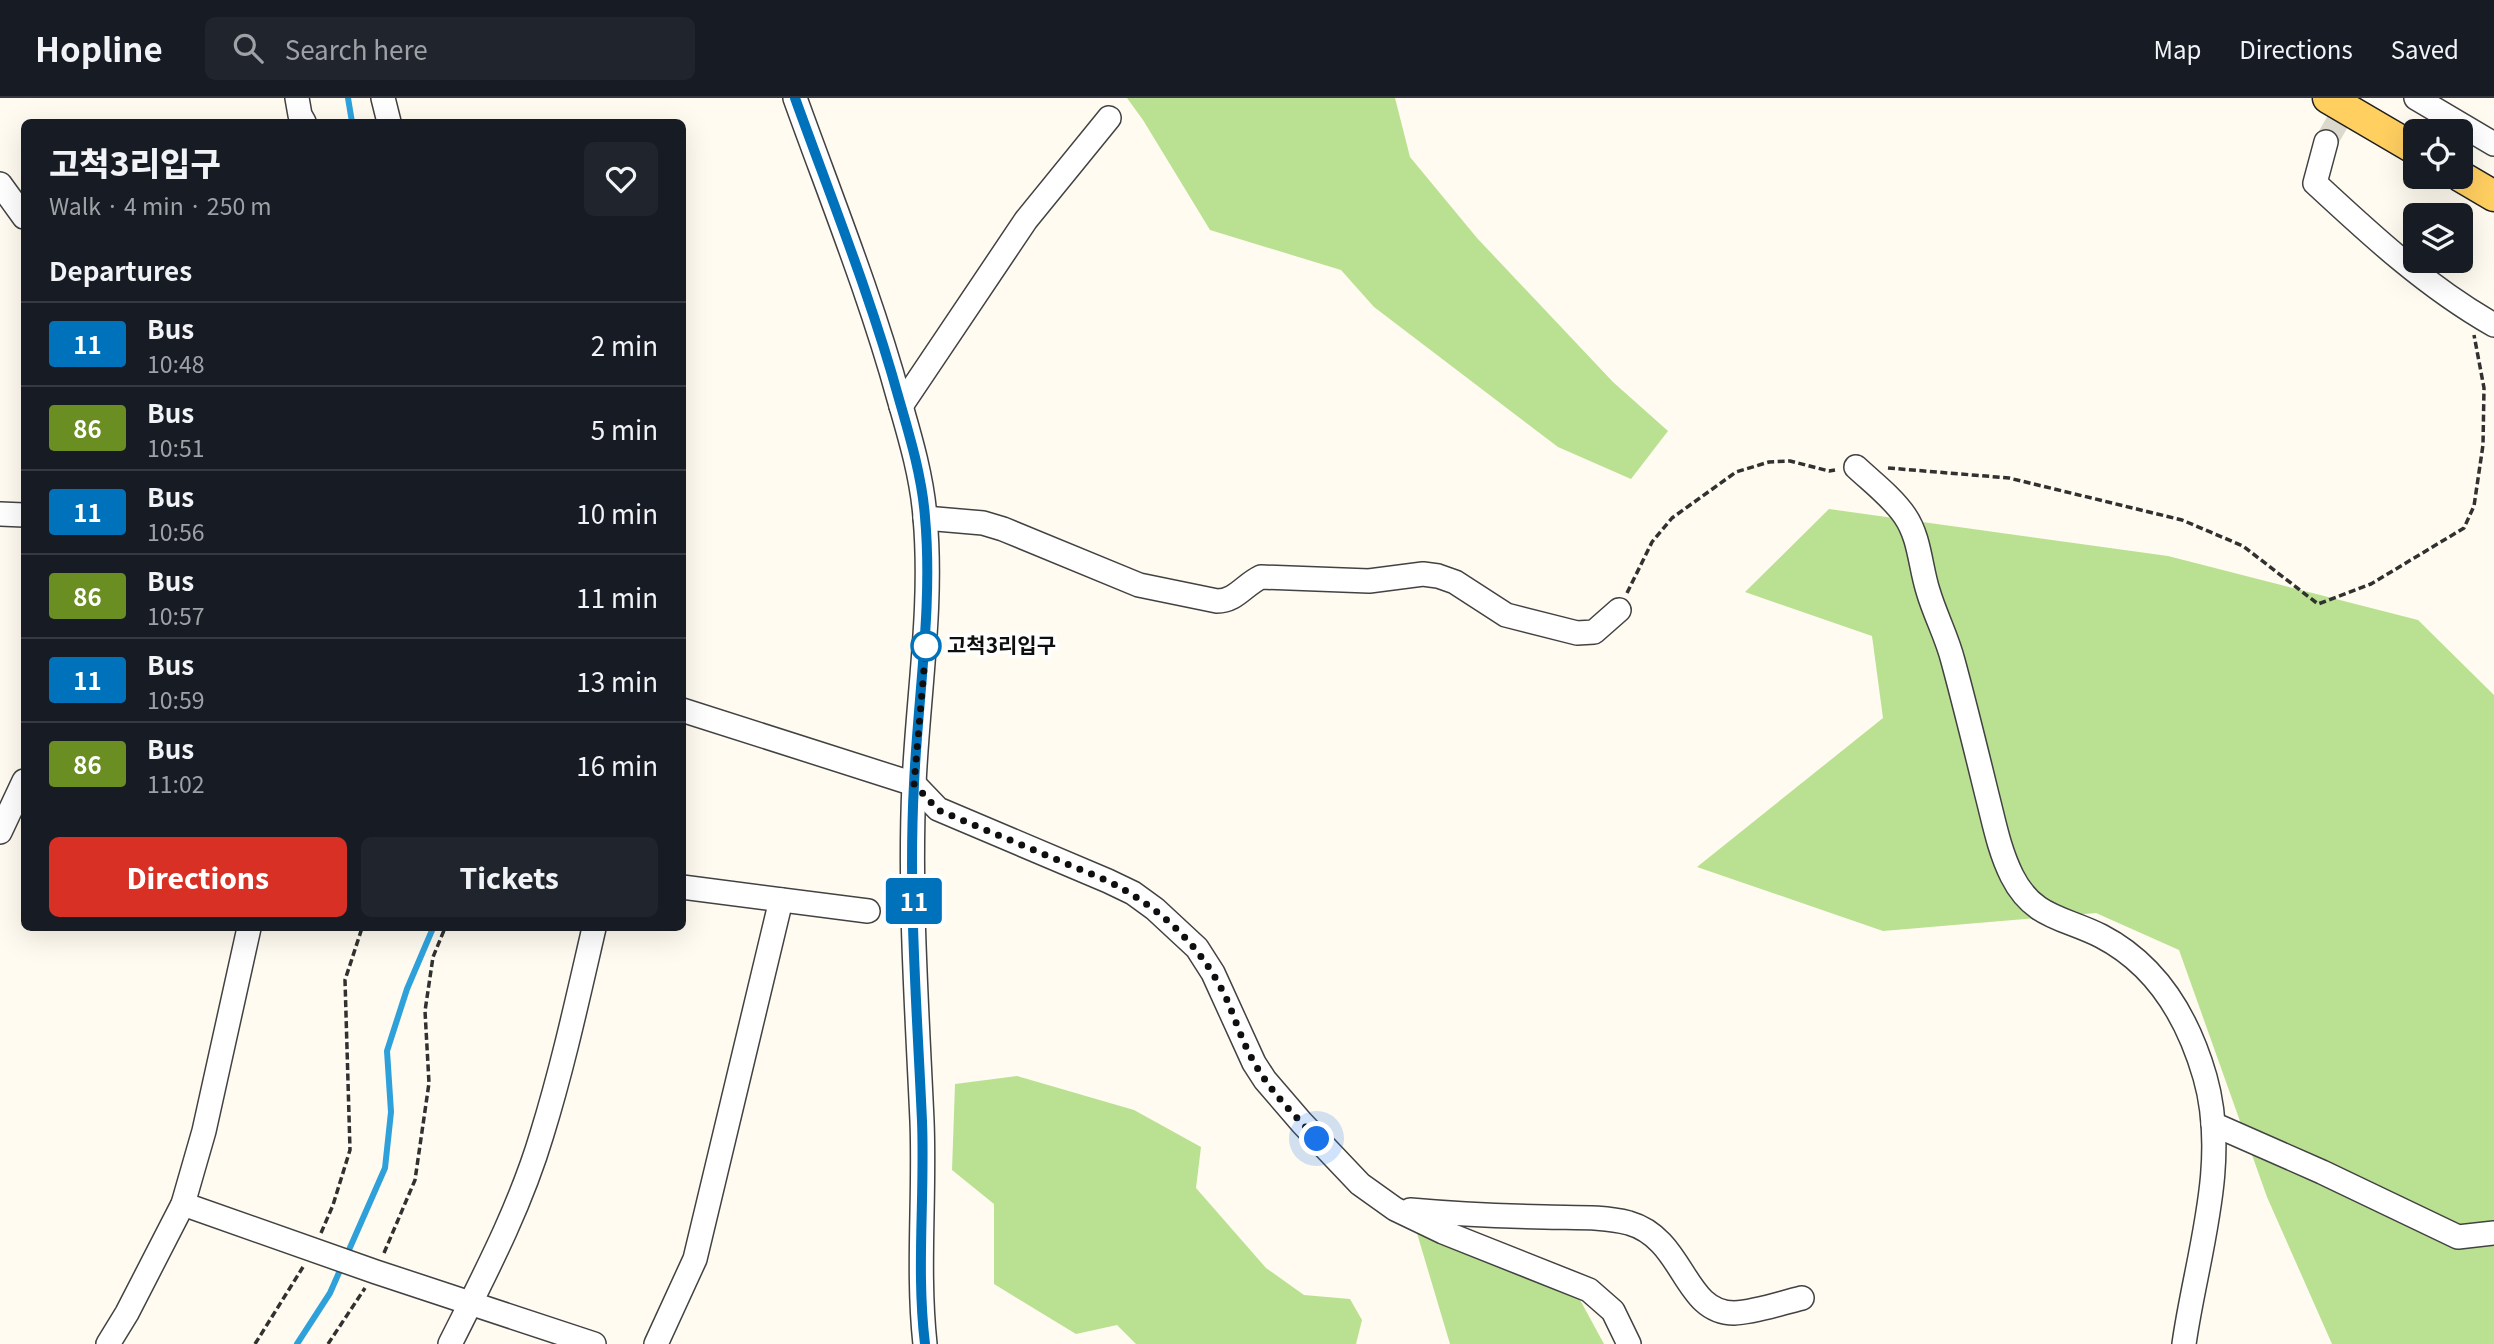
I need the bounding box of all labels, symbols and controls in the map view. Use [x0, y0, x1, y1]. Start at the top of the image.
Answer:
search box [205, 17, 695, 80]
text: Hopline [35, 24, 163, 72]
icon: search [229, 29, 267, 67]
text: Search here [285, 30, 428, 67]
text: Map [2153, 31, 2201, 66]
text: Directions [2239, 31, 2353, 66]
text: Saved [2391, 31, 2459, 66]
map controls [2403, 119, 2473, 273]
button: locate [2403, 119, 2473, 189]
text: 고척3리입구 [49, 138, 221, 186]
button: heart [584, 142, 658, 216]
text: Walk · 4 min · 250 m [49, 188, 272, 222]
button: layers [2403, 203, 2473, 273]
text: Departures [49, 251, 192, 288]
text: Bus [147, 309, 194, 346]
text: 11 [73, 326, 102, 361]
text: 2 min [591, 326, 658, 363]
text: 10:48 [147, 346, 204, 380]
text: Bus [147, 393, 194, 430]
text: 86 [73, 410, 102, 445]
text: 5 min [591, 410, 658, 447]
text: 10:51 [147, 430, 204, 464]
text: Bus [147, 477, 194, 514]
text: 11 [73, 494, 102, 529]
text: 10 min [576, 494, 658, 531]
text: 10:56 [147, 514, 204, 548]
text: Bus [147, 561, 194, 598]
text: 86 [73, 578, 102, 613]
text: 11 min [576, 578, 658, 615]
text: 10:57 [147, 598, 204, 632]
place label: 고척3리입구 [947, 629, 1056, 659]
marker: 고척3리입구 [911, 631, 941, 661]
text: Bus [147, 645, 194, 682]
text: 11 [73, 662, 102, 697]
text: 13 min [576, 662, 658, 699]
text: 10:59 [147, 682, 204, 716]
text: Bus [147, 729, 194, 766]
text: 86 [73, 746, 102, 781]
text: 16 min [576, 746, 658, 783]
text: 11:02 [147, 766, 204, 800]
button: Directions [49, 837, 347, 917]
button: Tickets [361, 837, 658, 917]
line badge: 11 [883, 878, 946, 924]
text: 11 [900, 883, 928, 918]
your location [1299, 1121, 1334, 1156]

